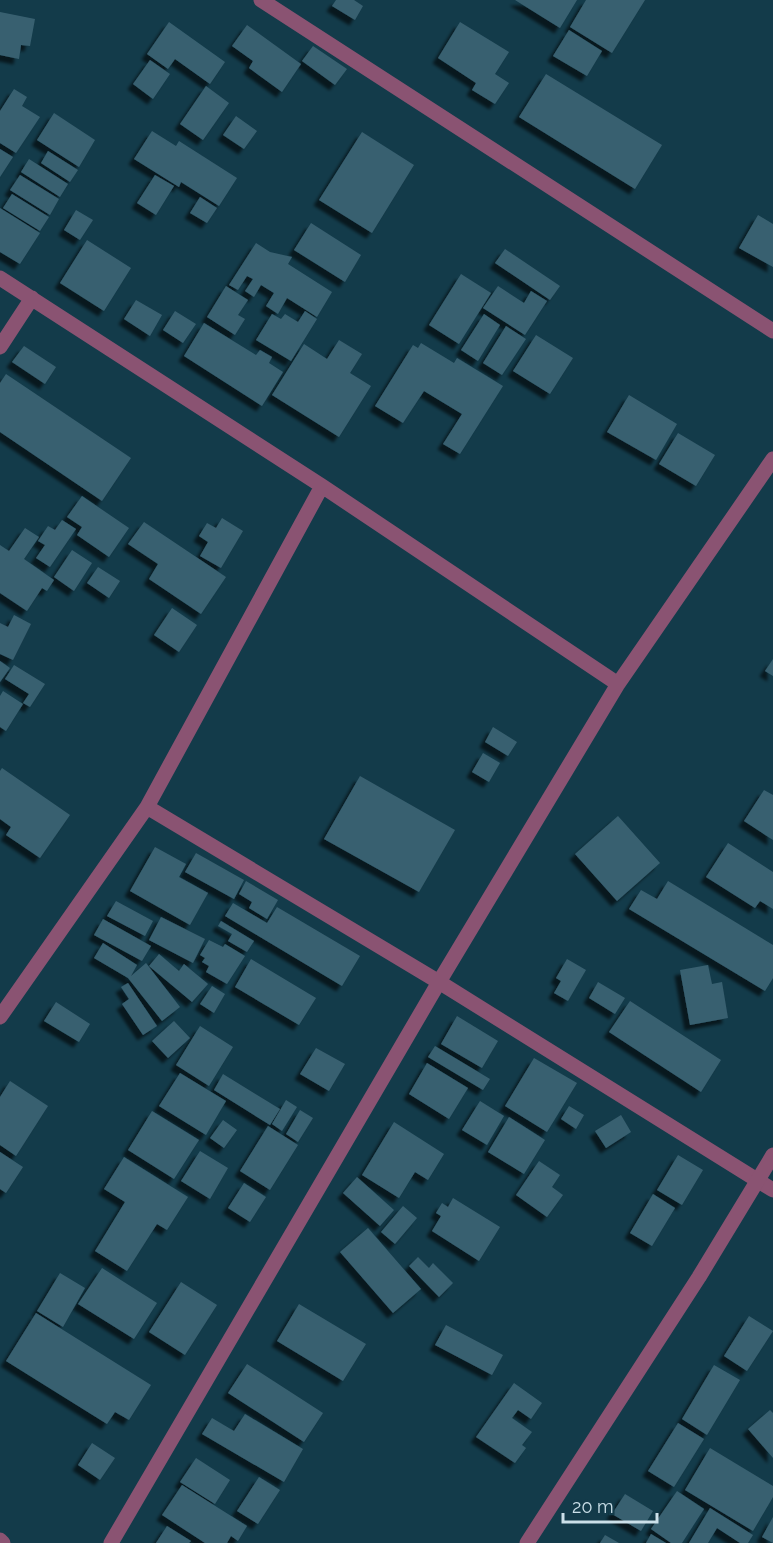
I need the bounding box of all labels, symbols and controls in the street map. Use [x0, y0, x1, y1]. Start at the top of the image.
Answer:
scale bar [563, 1486, 658, 1524]
text: 20 m [572, 1496, 614, 1517]

